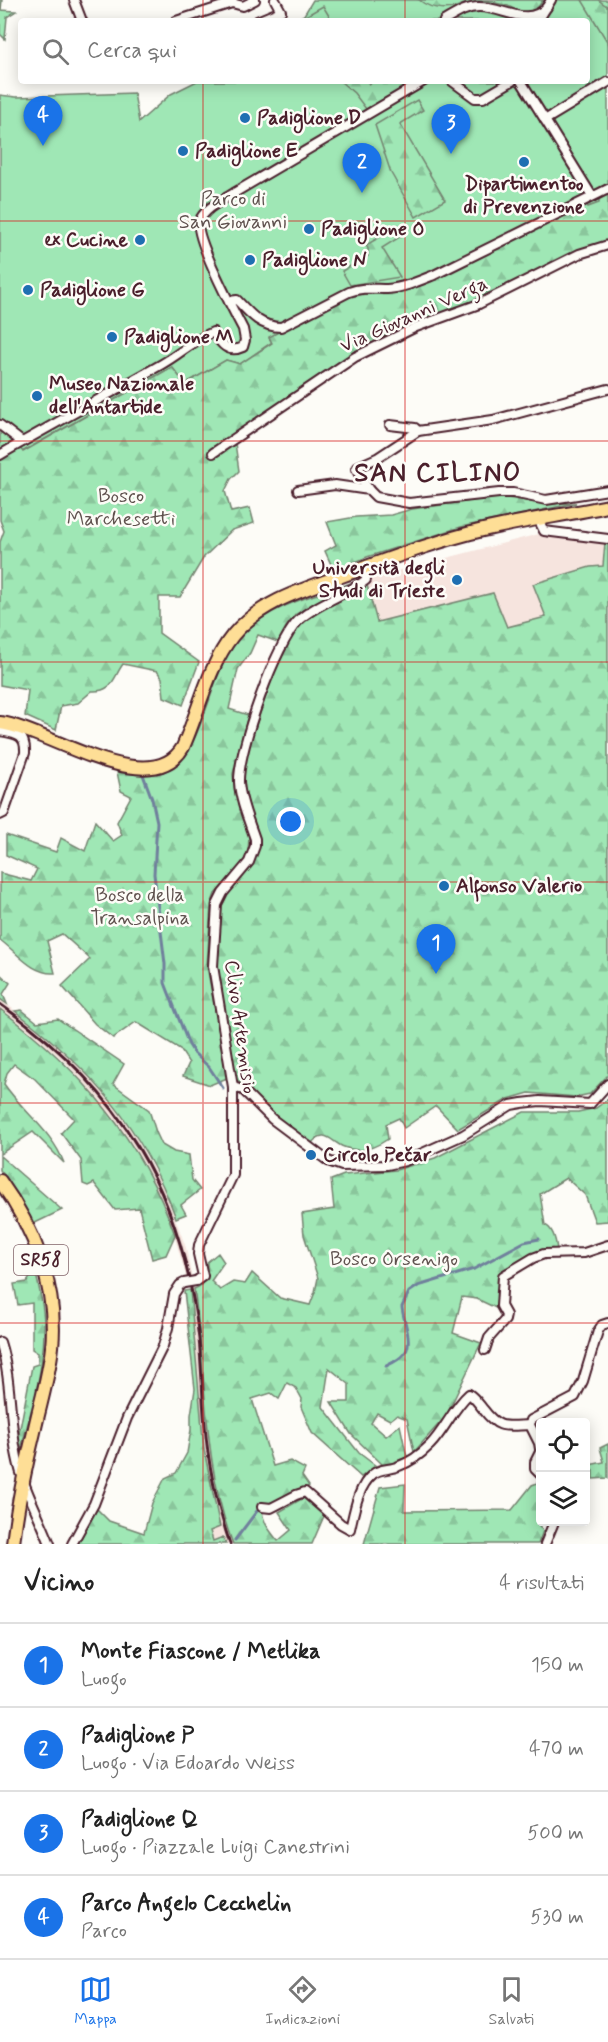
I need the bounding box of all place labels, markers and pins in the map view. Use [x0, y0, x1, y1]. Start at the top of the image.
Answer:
pin: 4 [24, 96, 63, 146]
pin: 3 [432, 104, 470, 154]
place label: Padiglione D [257, 105, 361, 134]
marker: Padiglione D [238, 111, 252, 125]
place label: Padiglione E [195, 138, 298, 167]
marker: Padiglione E [176, 144, 190, 158]
pin: 2 [342, 144, 382, 193]
marker: Dipartimentoo di Prevenzione [517, 155, 531, 169]
place label: Dipartimentoo di Prevenzione [464, 171, 585, 221]
place label: Padiglione O [321, 216, 425, 245]
marker: Padiglione O [302, 222, 316, 236]
place label: ex Cucine [44, 227, 129, 254]
marker: ex Cucine [133, 233, 147, 247]
place label: Padiglione N [262, 247, 367, 276]
marker: Padiglione N [243, 253, 257, 267]
place label: Padiglione G [40, 277, 145, 306]
marker: Padiglione G [21, 283, 35, 297]
place label: Padiglione M [124, 324, 234, 353]
marker: Padiglione M [105, 330, 119, 344]
place label: Museo Nazionale dell'Antartide [49, 371, 194, 421]
marker: Museo Nazionale dell'Antartide [30, 389, 44, 403]
place label: Università degli Studi di Trieste [312, 555, 445, 605]
marker: Università degli Studi di Trieste [450, 573, 464, 587]
place label: Alfonso Valerio [456, 873, 582, 902]
marker: Alfonso Valerio [437, 879, 451, 893]
pin: 1 [416, 924, 456, 974]
place label: Circolo Pečar [323, 1142, 432, 1169]
marker: Circolo Pečar [304, 1148, 318, 1162]

